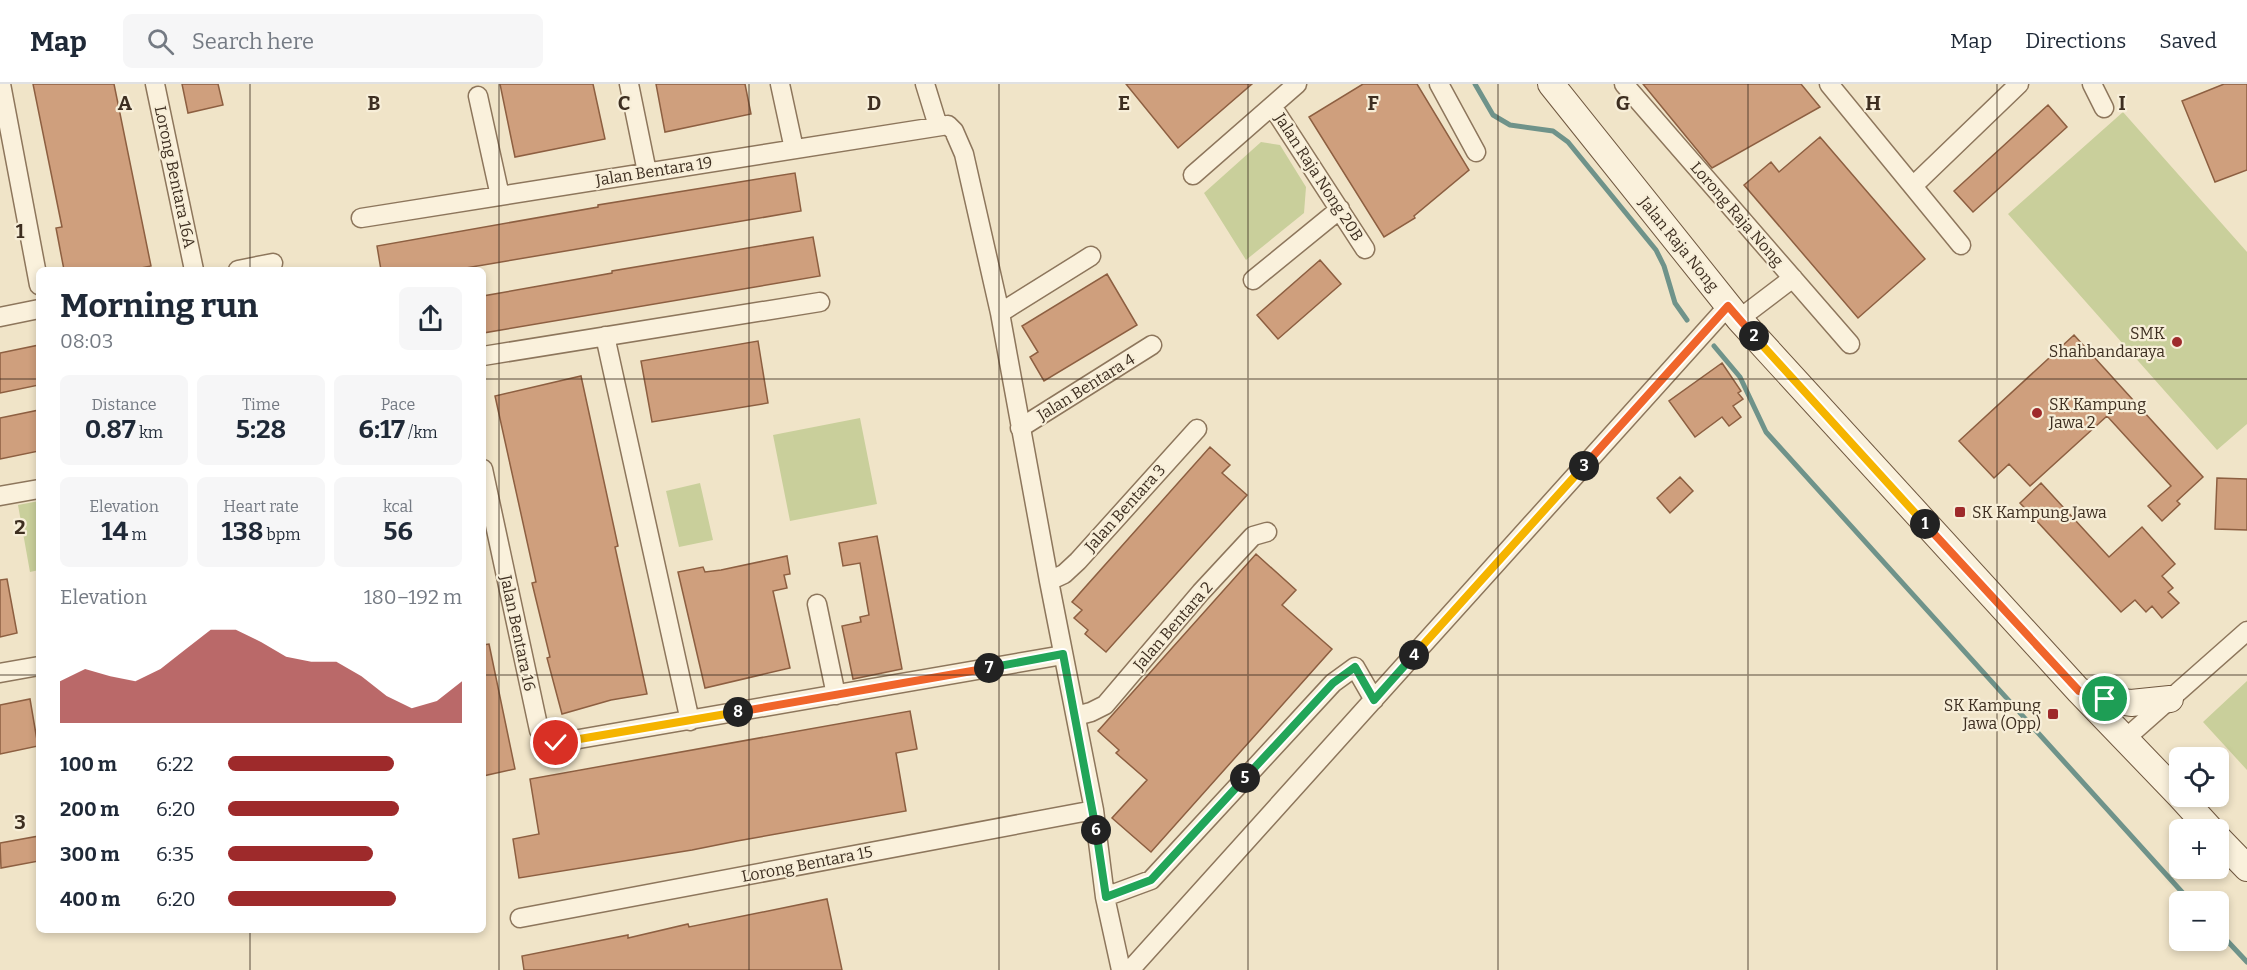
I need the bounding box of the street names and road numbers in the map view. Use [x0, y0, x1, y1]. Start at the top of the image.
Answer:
street label: Lorong Bentara 16A [151, 104, 200, 251]
street label: Jalan Raja Nong 20B [1270, 109, 1367, 245]
street label: Jalan Bentara 19 [593, 152, 714, 190]
street label: Lorong Raja Nong [1687, 158, 1788, 270]
street label: Jalan Raja Nong [1634, 192, 1723, 295]
street label: Jalan Bentara 4 [1033, 349, 1139, 425]
street label: Jalan Bentara 3 [1080, 460, 1169, 556]
street label: Jalan Bentara 16 [496, 572, 540, 693]
street label: Jalan Bentara 2 [1129, 578, 1217, 675]
street label: Lorong Bentara 15 [740, 842, 874, 886]

